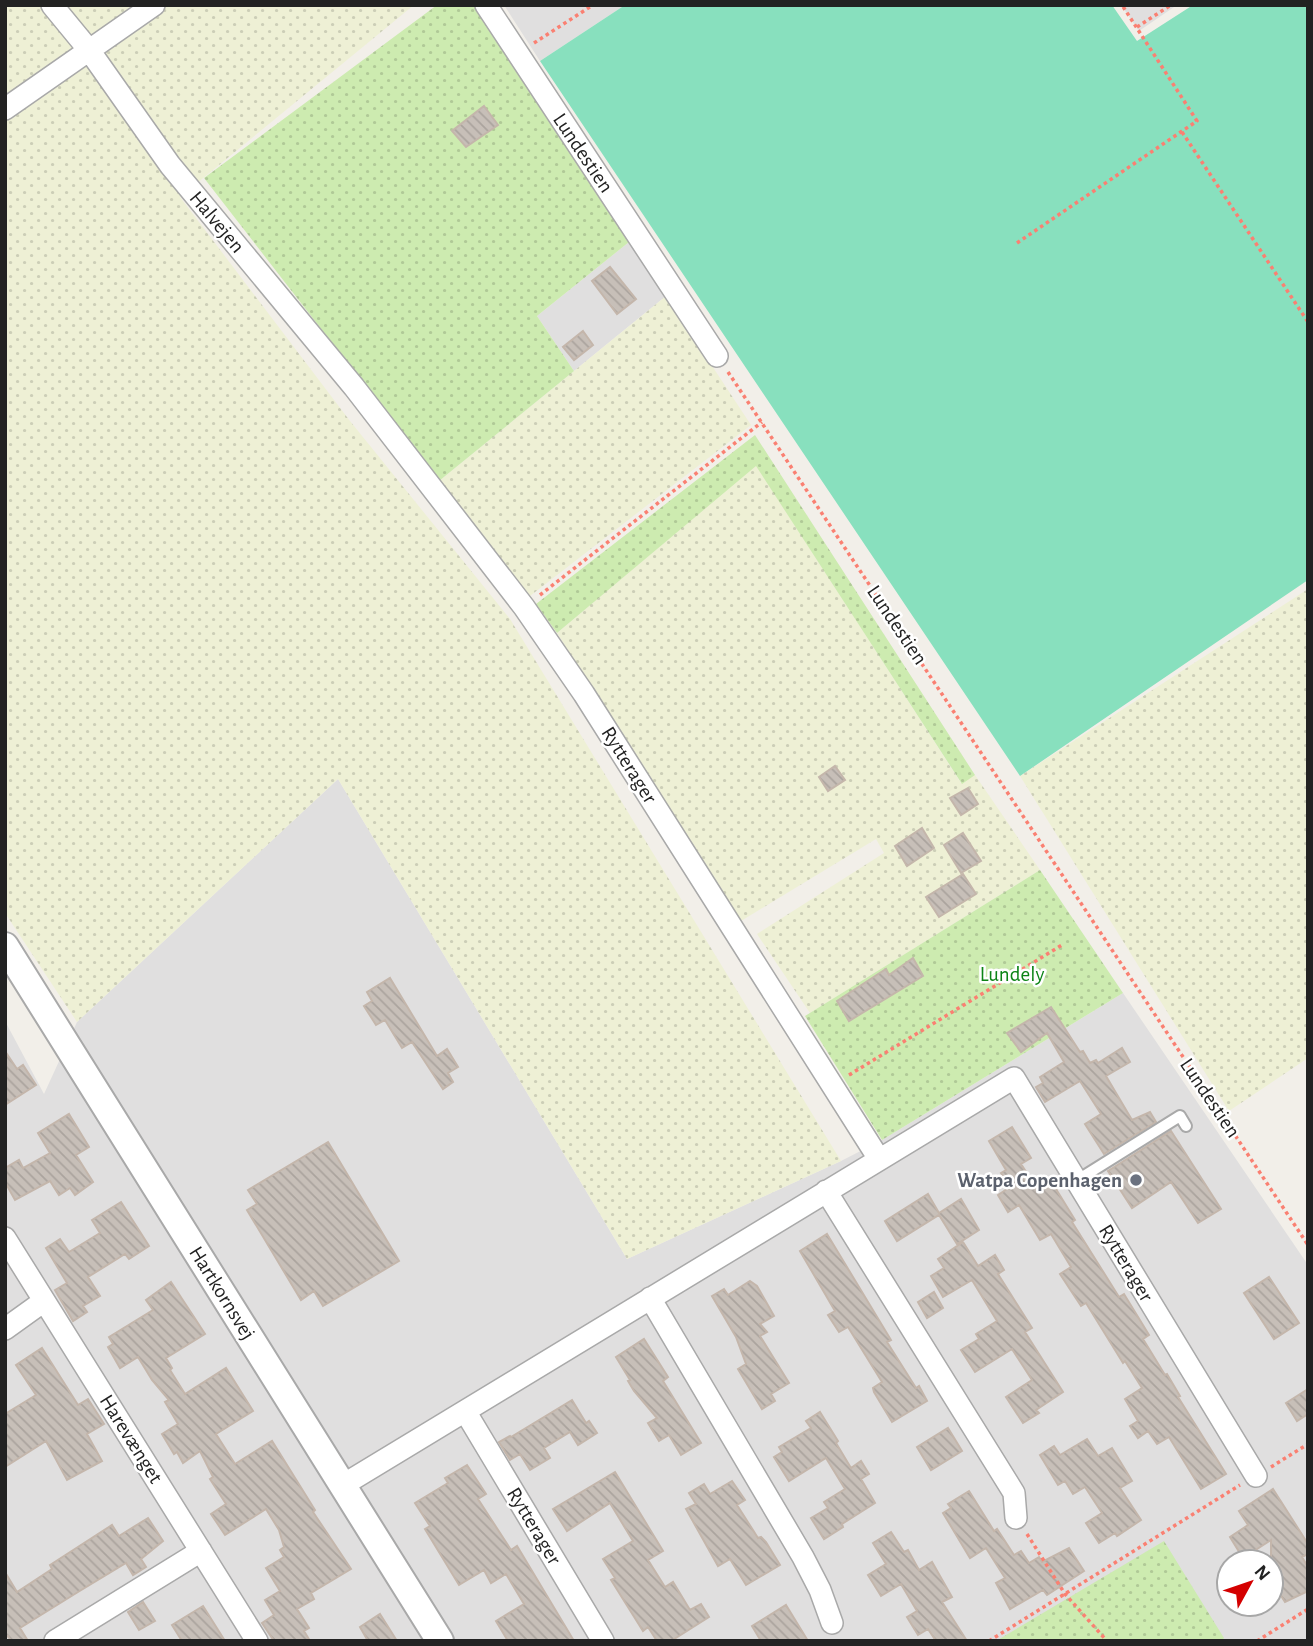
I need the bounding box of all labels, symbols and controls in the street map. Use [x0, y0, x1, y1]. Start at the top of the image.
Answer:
street label: Lundestien [549, 110, 617, 196]
street label: Halvejen [185, 187, 249, 257]
street label: Lundestien [863, 582, 931, 668]
street label: Rytterager [597, 723, 661, 807]
park label: Lundely [980, 964, 1044, 985]
street label: Lundestien [1176, 1055, 1244, 1141]
place label: Watpa Copenhagen [957, 1170, 1122, 1191]
marker: Watpa Copenhagen [1128, 1172, 1144, 1188]
street label: Rytterager [1095, 1221, 1157, 1305]
street label: Hartkornsvej [185, 1243, 259, 1343]
street label: Harevænget [96, 1391, 167, 1487]
street label: Rytterager [503, 1484, 565, 1568]
north arrow [1215, 1548, 1285, 1618]
text: N [1250, 1562, 1273, 1584]

